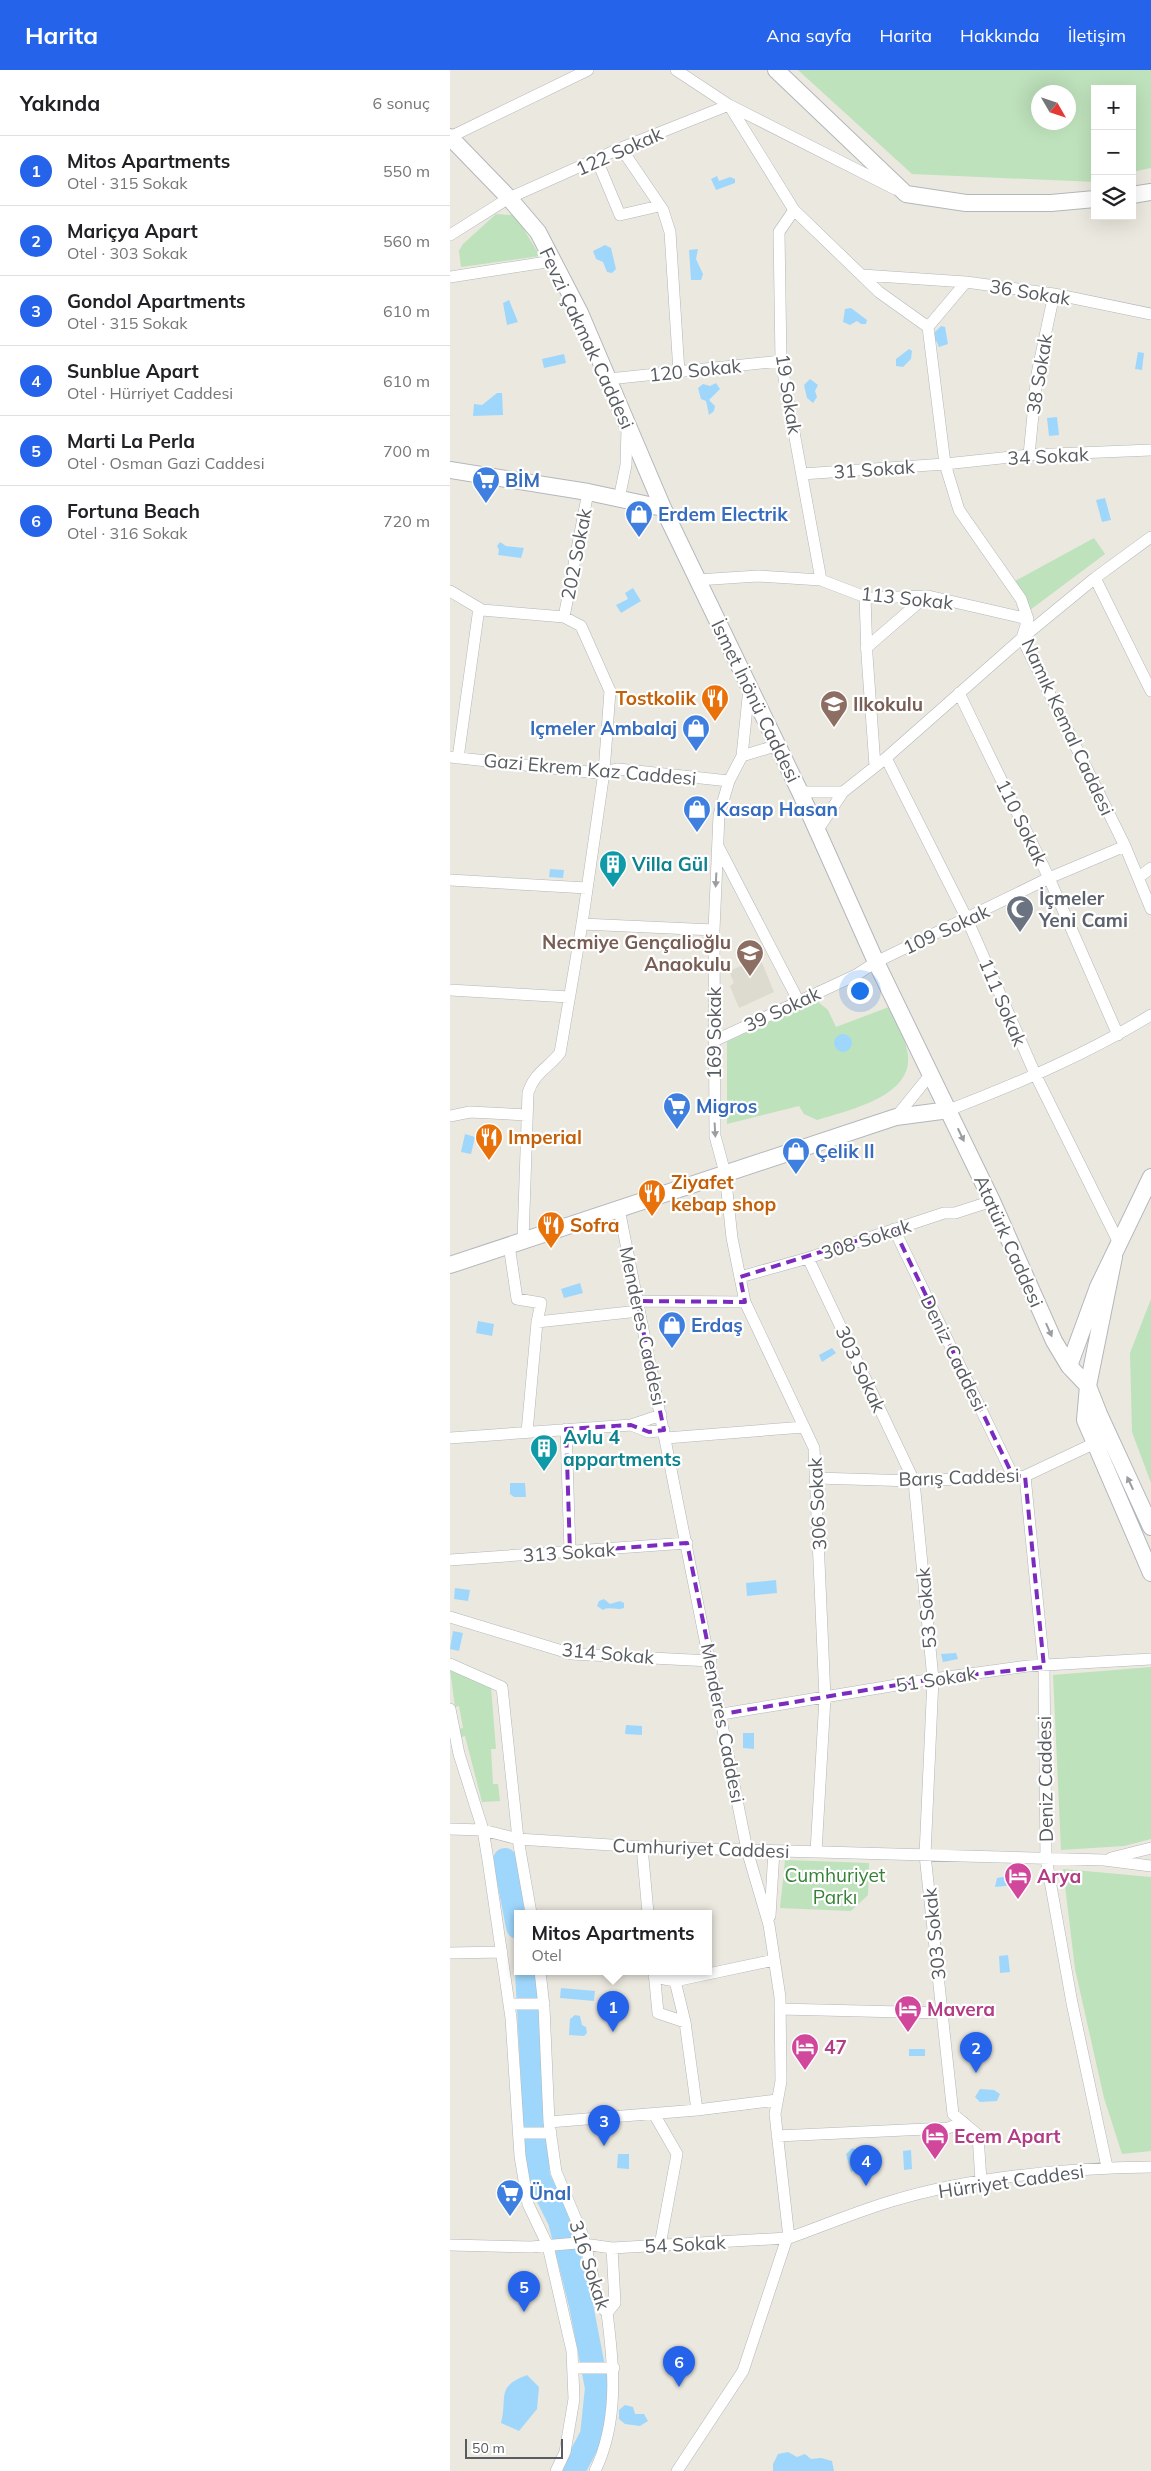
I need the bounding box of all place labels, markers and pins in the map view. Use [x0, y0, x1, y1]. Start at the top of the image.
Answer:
supermarket icon: BİM [471, 465, 501, 504]
place label: BİM [505, 468, 540, 492]
shop icon: Erdem Electrik [624, 499, 654, 538]
place label: Erdem Electrik [658, 502, 788, 526]
restaurant icon: Tostkolik [700, 683, 730, 722]
place label: Tostkolik [615, 686, 696, 710]
school or university icon: Ilkokulu [819, 689, 849, 728]
place label: Ilkokulu [853, 692, 923, 716]
shop icon: Içmeler Ambalaj [681, 713, 711, 752]
place label: Içmeler Ambalaj [530, 716, 677, 740]
shop icon: Kasap Hasan [682, 794, 712, 833]
place label: Kasap Hasan [716, 797, 838, 821]
building icon: Villa Gül [598, 849, 628, 888]
place label: Villa Gül [631, 852, 708, 876]
place label: İçmeler Yeni Cami [1038, 886, 1128, 932]
mosque icon: İçmeler Yeni Cami [1005, 894, 1035, 933]
place label: Necmiye Gençalioğlu Anaokulu [542, 930, 731, 976]
school or university icon: Necmiye Gençalioğlu Anaokulu [735, 938, 765, 977]
supermarket icon: Migros [662, 1091, 692, 1130]
place label: Migros [696, 1094, 757, 1118]
restaurant icon: Imperial [474, 1122, 504, 1161]
place label: Imperial [508, 1125, 582, 1149]
shop icon: Çelik II [781, 1136, 811, 1175]
place label: Çelik II [815, 1139, 875, 1163]
place label: Ziyafet kebap shop [671, 1170, 776, 1216]
restaurant icon: Ziyafet kebap shop [637, 1178, 667, 1217]
restaurant icon: Sofra [536, 1210, 566, 1249]
place label: Sofra [570, 1213, 620, 1237]
shop icon: Erdaş [657, 1310, 687, 1349]
place label: Erdaş [691, 1313, 743, 1337]
place label: Avlu 4 appartments [563, 1425, 681, 1471]
building icon: Avlu 4 appartments [529, 1433, 559, 1472]
hotel icon: Arya [1003, 1861, 1033, 1900]
place label: Arya [1037, 1864, 1081, 1888]
pin: 1 [597, 1991, 629, 2032]
hotel icon: Mavera [893, 1994, 923, 2033]
place label: Mavera [927, 1997, 995, 2021]
hotel icon: 47 [790, 2032, 820, 2071]
pin: 2 [960, 2032, 992, 2073]
place label: 47 [824, 2035, 847, 2059]
pin: 3 [588, 2105, 620, 2146]
hotel icon: Ecem Apart [920, 2121, 950, 2160]
place label: Ecem Apart [954, 2124, 1060, 2148]
pin: 4 [850, 2145, 882, 2186]
supermarket icon: Ünal [495, 2178, 525, 2217]
place label: Ünal [529, 2181, 571, 2205]
pin: 5 [508, 2271, 540, 2312]
pin: 6 [663, 2346, 695, 2387]

